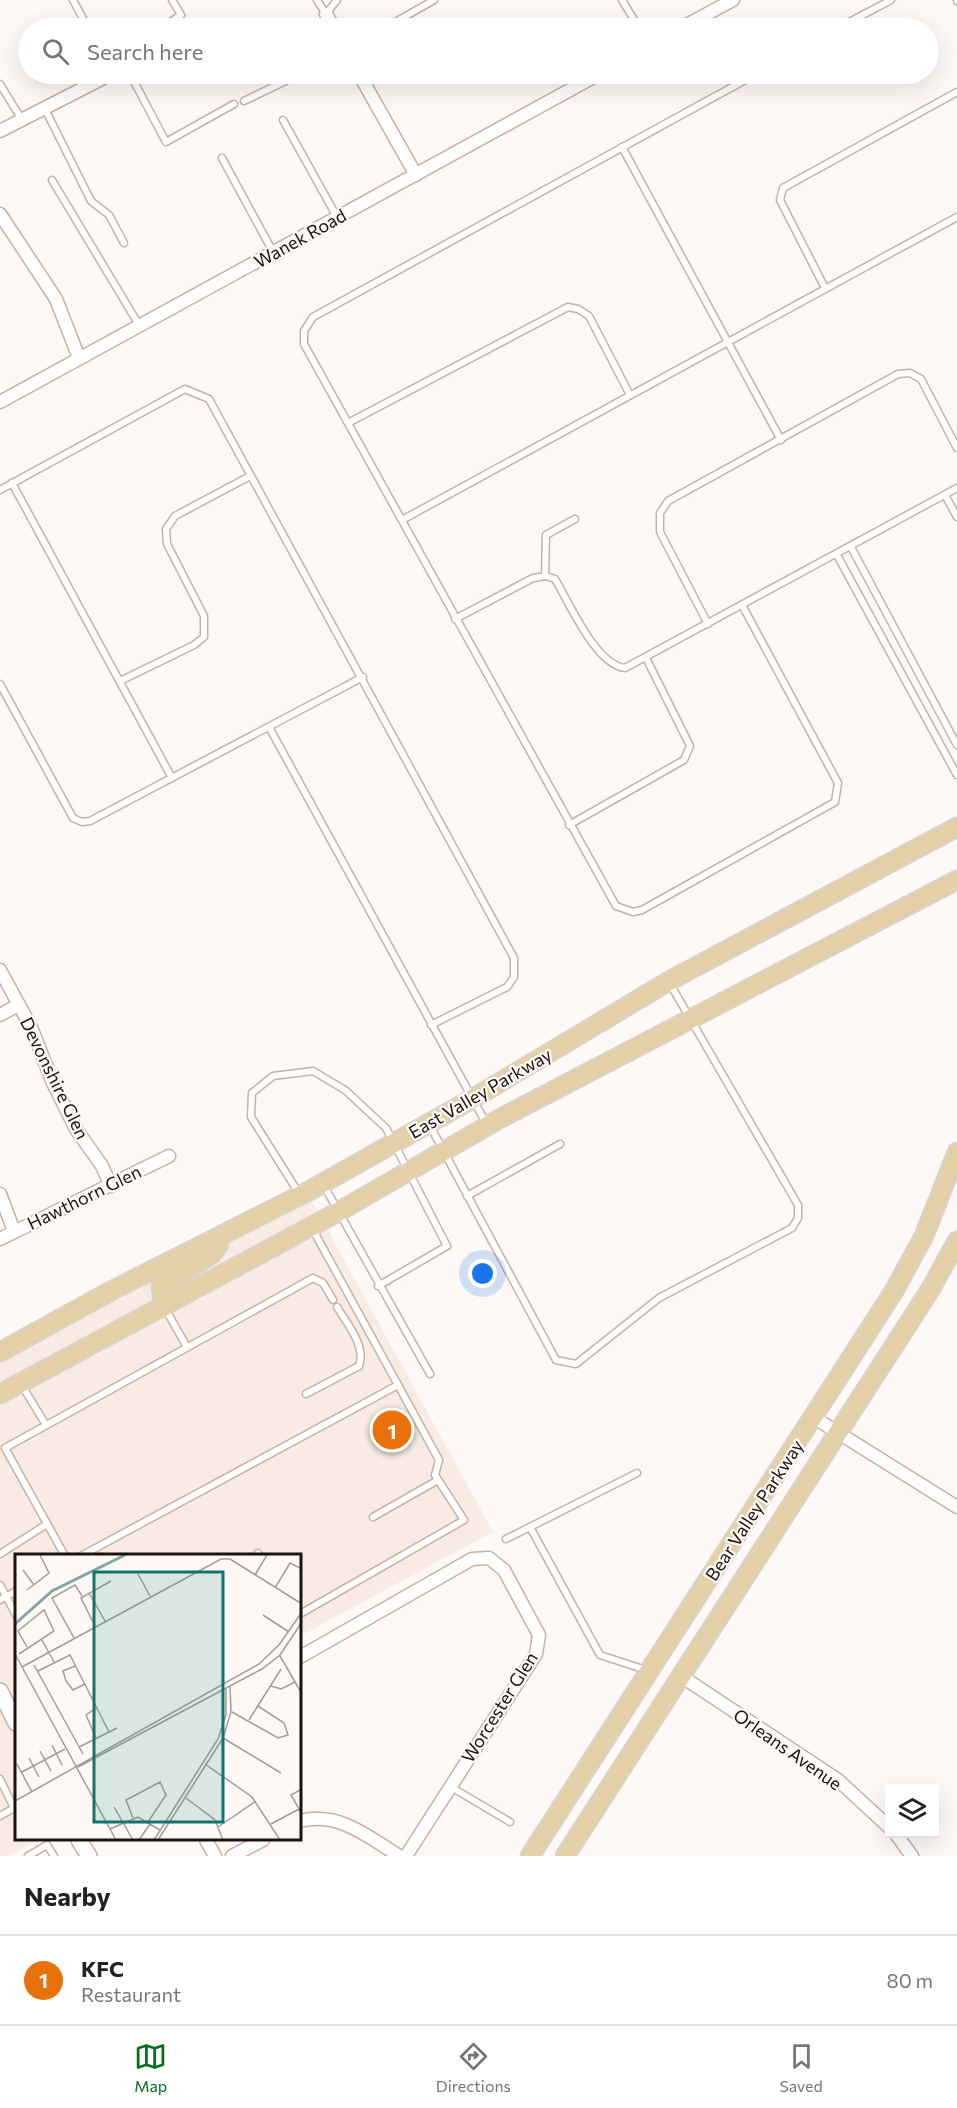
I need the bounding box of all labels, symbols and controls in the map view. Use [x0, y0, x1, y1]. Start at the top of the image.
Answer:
search box [18, 18, 939, 84]
icon: search [39, 35, 72, 68]
text: Search here [87, 38, 203, 65]
street label: Wanek Road [250, 204, 350, 272]
street label: Devonshire Glen [16, 1013, 94, 1143]
street label: East Valley Parkway [405, 1043, 555, 1143]
street label: Hawthorn Glen [23, 1160, 145, 1234]
your location [468, 1259, 497, 1288]
pin: 1 [372, 1408, 412, 1452]
street label: Bear Valley Parkway [700, 1435, 808, 1585]
inset map [15, 1554, 302, 1841]
street label: Worcester Glen [456, 1648, 542, 1766]
street label: Orleans Avenue [730, 1703, 846, 1795]
map controls [885, 1784, 939, 1838]
button: layers [885, 1784, 939, 1838]
text: Nearby [24, 1880, 111, 1911]
text: KFC [81, 1955, 124, 1982]
text: 1 [39, 1968, 48, 1992]
text: 80 m [887, 1968, 933, 1992]
text: Restaurant [81, 1982, 181, 2006]
tab: Map [134, 2040, 167, 2095]
tab: Directions [436, 2040, 511, 2095]
tab: Saved [779, 2040, 823, 2095]

